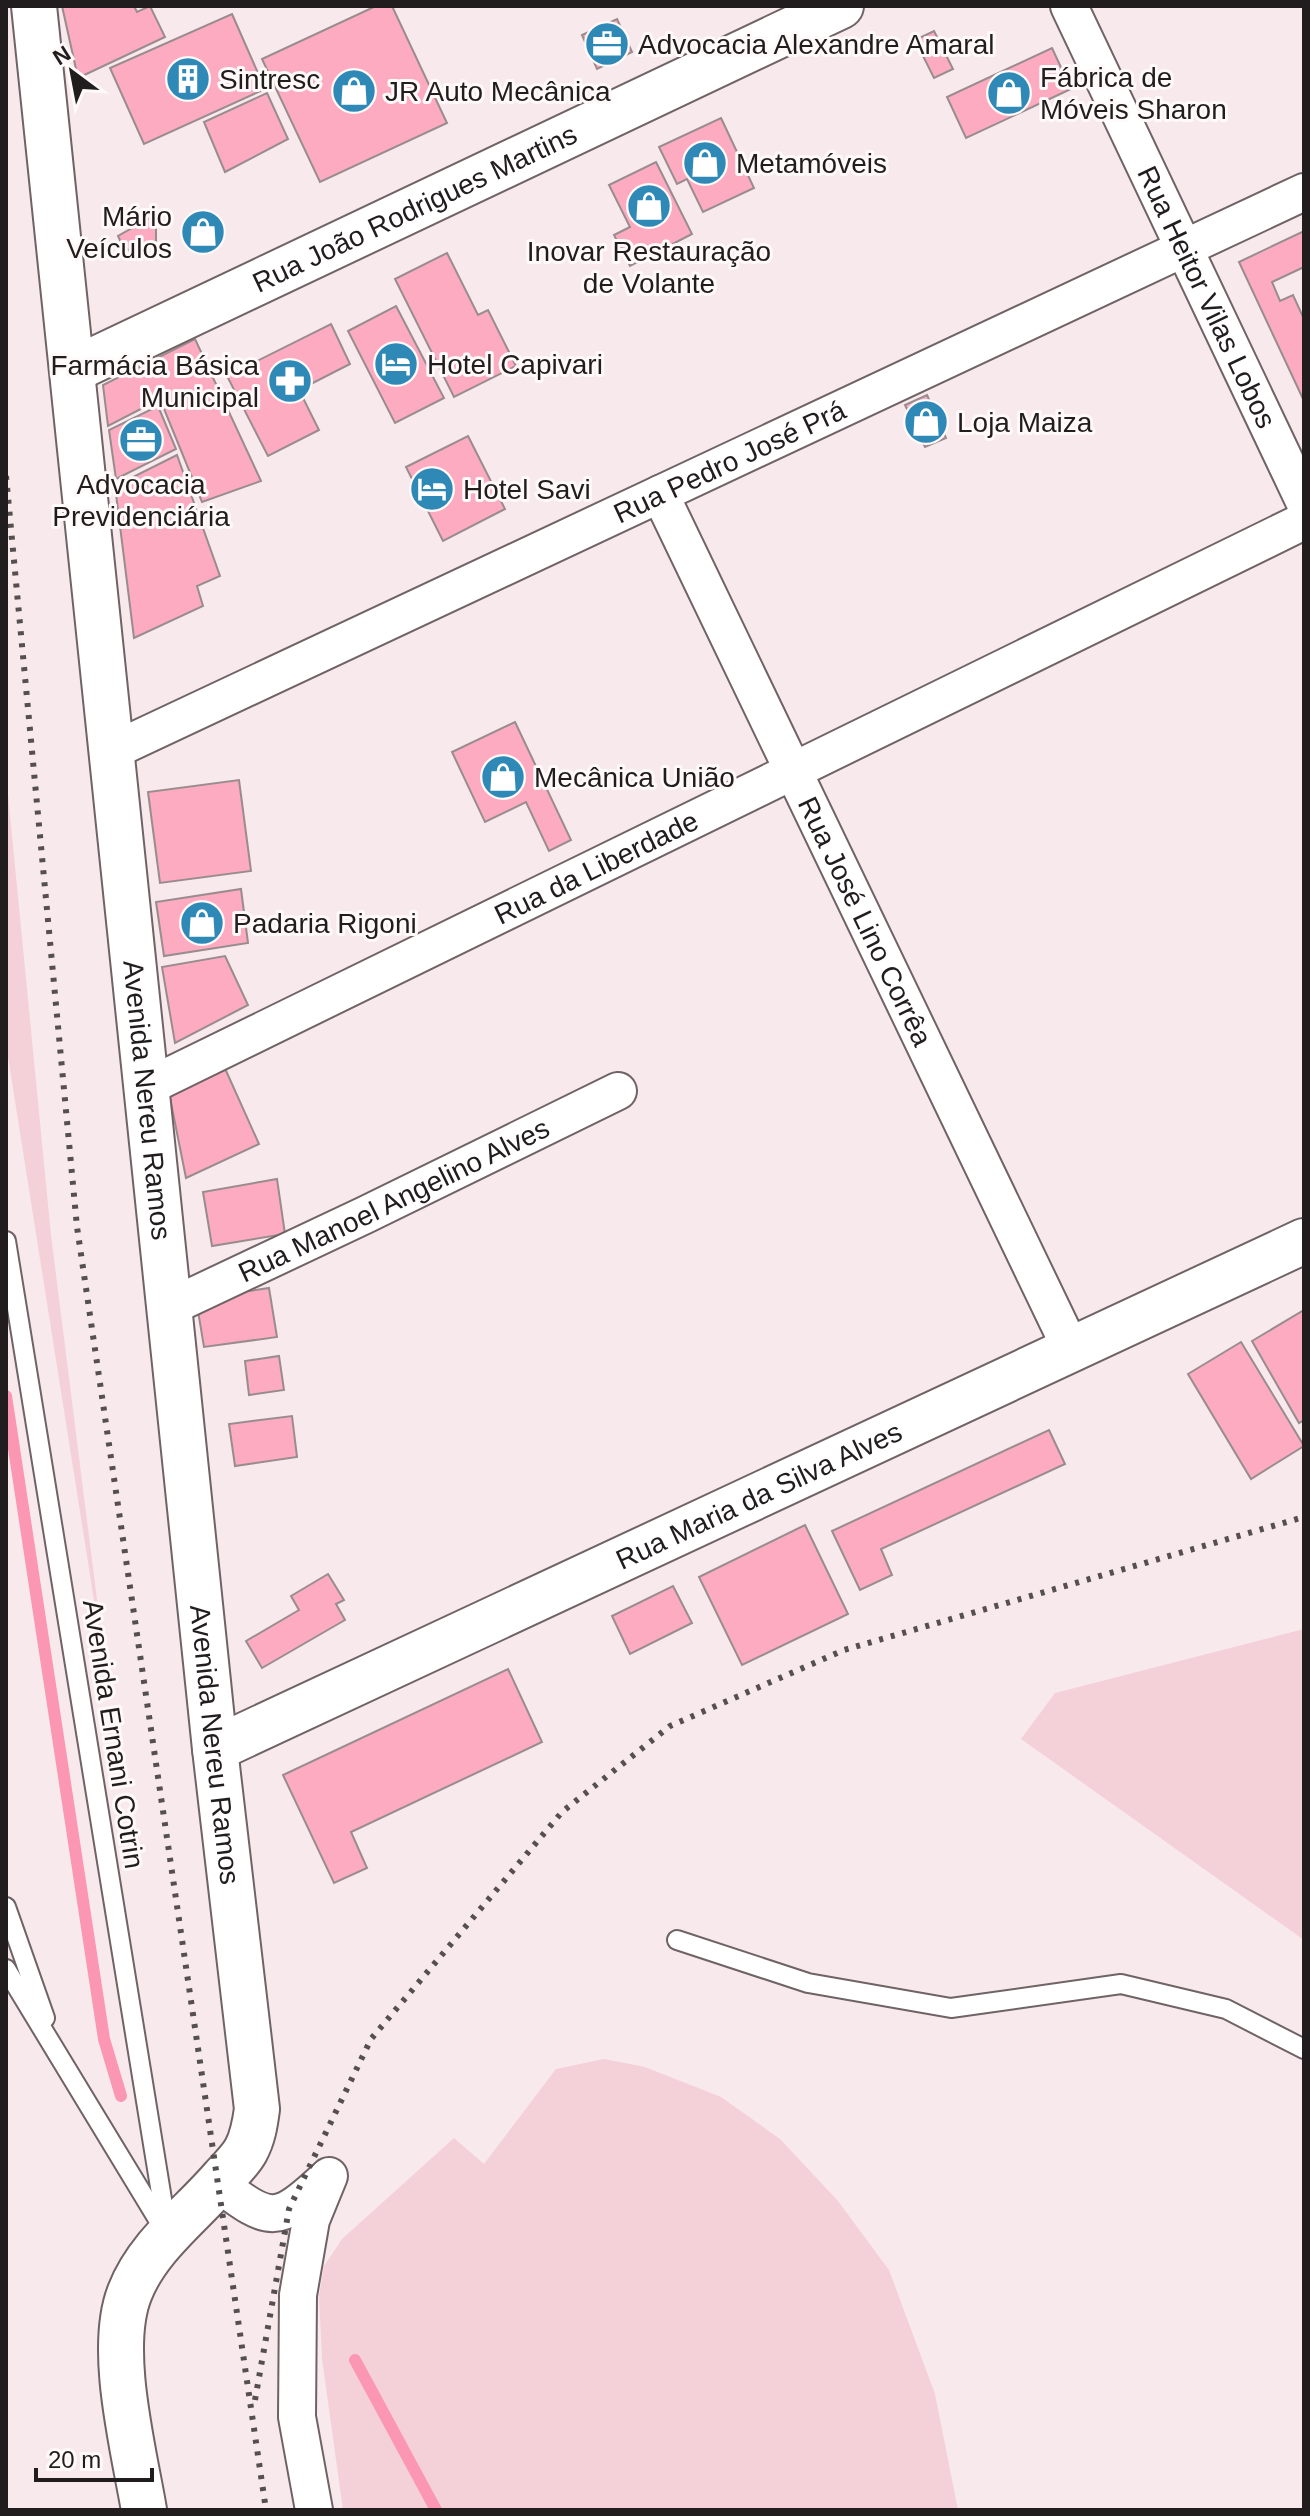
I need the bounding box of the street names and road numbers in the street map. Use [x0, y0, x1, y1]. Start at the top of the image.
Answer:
street label: Rua João Rodrigues Martins [248, 119, 582, 299]
street label: Rua Heitor Vilas Lobos [1131, 161, 1282, 433]
street label: Rua Pedro José Prá [609, 394, 851, 529]
street label: Rua José Lino Corrêa [792, 792, 938, 1051]
street label: Rua da Liberdade [490, 805, 703, 931]
street label: Avenida Nereu Ramos [117, 959, 177, 1242]
street label: Rua Manoel Angelino Alves [234, 1112, 554, 1288]
street label: Rua Maria da Silva Alves [611, 1416, 907, 1576]
street label: Avenida Ernani Cotrin [77, 1597, 150, 1871]
street label: Avenida Nereu Ramos [184, 1603, 246, 1886]

